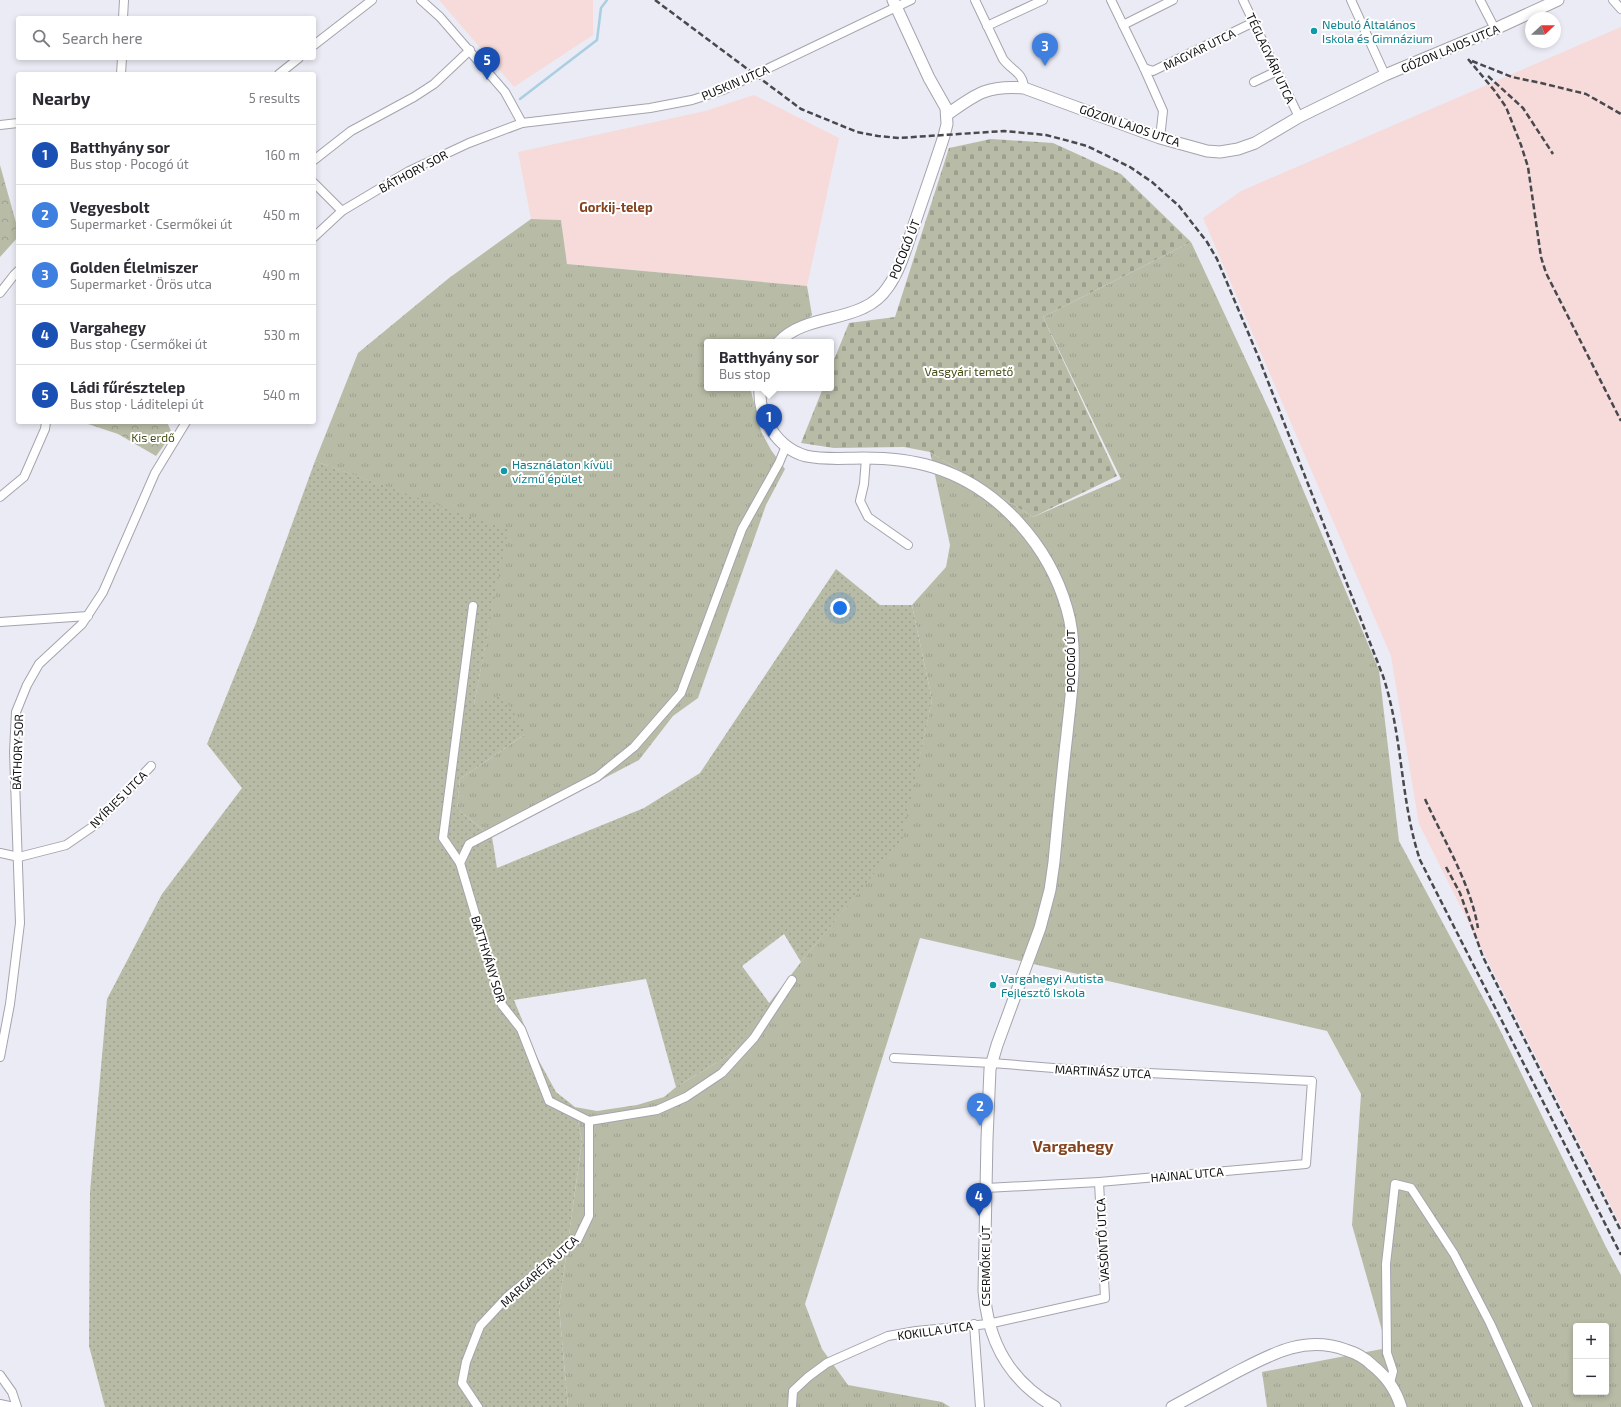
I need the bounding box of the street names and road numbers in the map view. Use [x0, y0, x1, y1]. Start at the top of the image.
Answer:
street label: TÉGLAGYÁRI UTCA [1244, 11, 1298, 106]
street label: GÓZON LAJOS UTCA [1399, 21, 1502, 75]
street label: MAGYAR UTCA [1161, 25, 1238, 72]
street label: PUSKIN UTCA [699, 61, 771, 103]
street label: GÓZON LAJOS UTCA [1078, 101, 1183, 149]
street label: BÁTHORY SOR [376, 147, 450, 195]
street label: POCOGÓ ÚT [886, 217, 922, 281]
street label: POCOGÓ ÚT [1063, 629, 1077, 693]
street label: BÁTHORY SOR [9, 714, 25, 790]
street label: NYÍRJES UTCA [86, 767, 150, 831]
street label: BATTHYÁNY SOR [469, 914, 509, 1004]
street label: MARTINÁSZ UTCA [1054, 1061, 1152, 1081]
street label: HAJNAL UTCA [1150, 1164, 1225, 1184]
street label: VASÖNTŐ UTCA [1093, 1197, 1111, 1282]
street label: CSERMŐKEI ÚT [978, 1226, 992, 1306]
street label: MARGARÉTA UTCA [497, 1232, 581, 1310]
street label: KOKILLA UTCA [896, 1318, 974, 1342]

